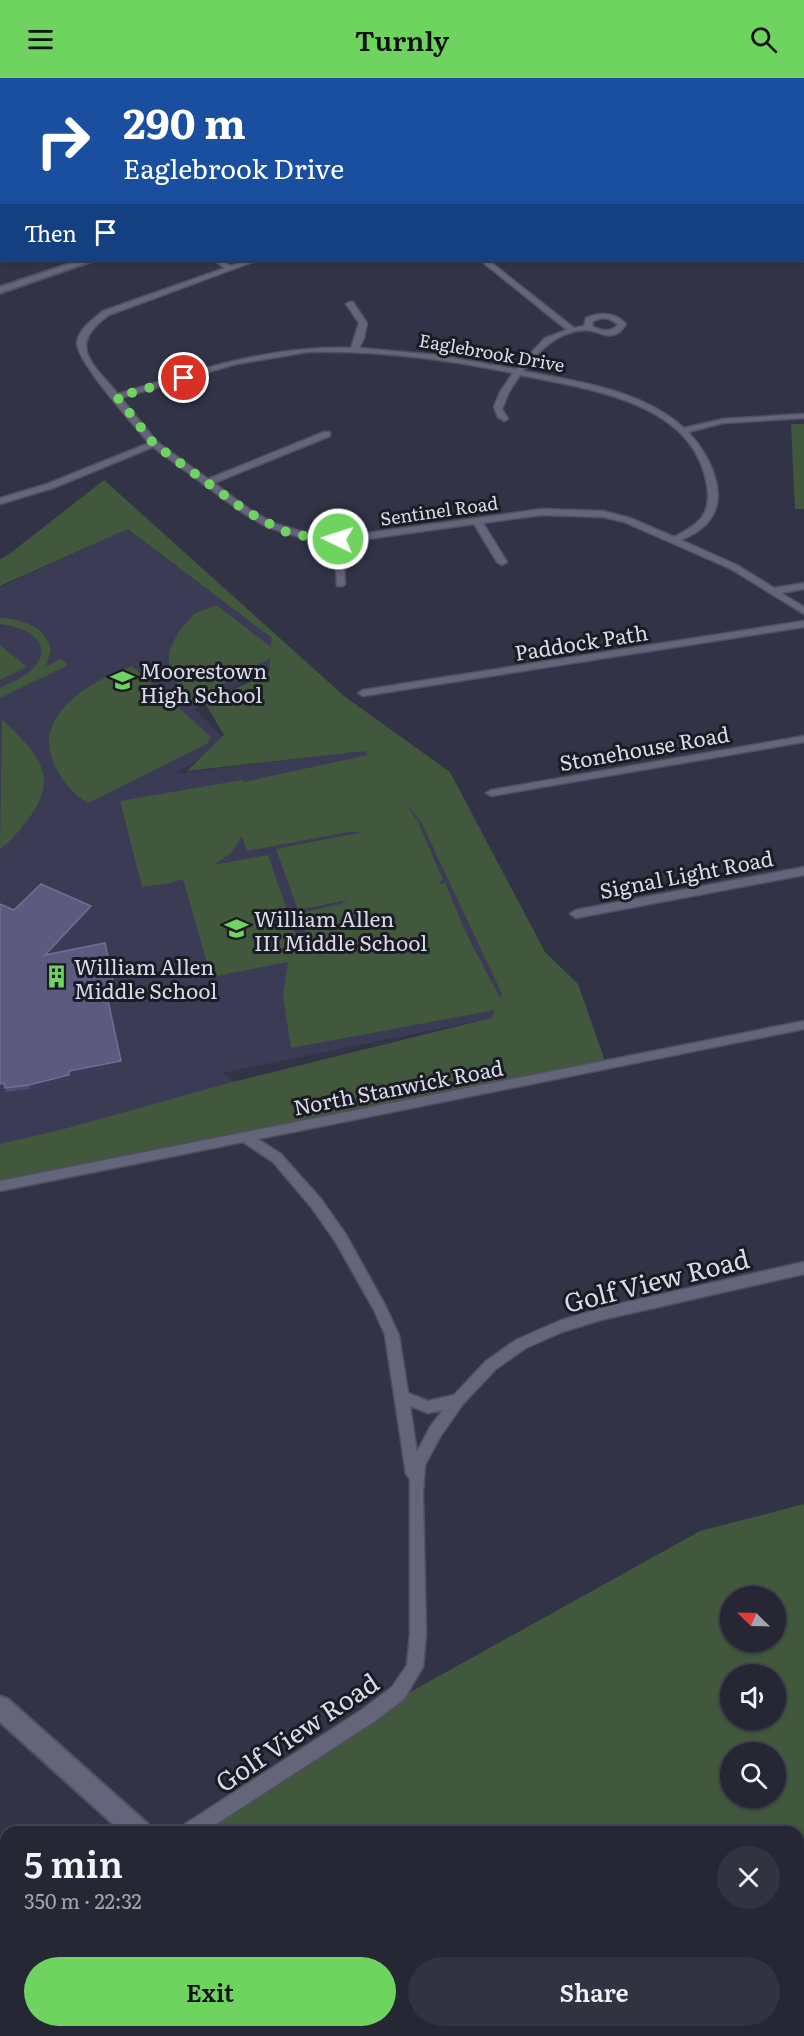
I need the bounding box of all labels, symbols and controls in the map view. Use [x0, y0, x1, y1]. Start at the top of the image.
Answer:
text: Turnly [355, 19, 449, 59]
icon: menu [24, 23, 57, 56]
icon: search [747, 23, 780, 56]
text: 290 m [123, 90, 246, 152]
icon: right [24, 102, 102, 180]
text: Eaglebrook Drive [123, 147, 344, 187]
text: Then [24, 216, 77, 249]
icon: arrive [89, 216, 122, 249]
street label: Eaglebrook Drive [417, 326, 567, 378]
pin [158, 352, 209, 403]
icon: arrive [167, 361, 200, 394]
street label: Sentinel Road [378, 488, 500, 532]
position arrow [306, 507, 370, 571]
street label: Paddock Path [512, 615, 650, 667]
place label: Moorestown High School [140, 654, 267, 709]
school or university icon: Moorestown High School [109, 668, 135, 694]
street label: Stonehouse Road [557, 717, 732, 777]
street label: Signal Light Road [596, 841, 776, 905]
place label: William Allen III Middle School [254, 902, 427, 957]
school or university icon: William Allen III Middle School [223, 916, 249, 942]
place label: William Allen Middle School [74, 950, 217, 1005]
building icon: William Allen Middle School [43, 964, 69, 990]
street label: North Stanwick Road [290, 1050, 506, 1122]
street label: Golf View Road [559, 1237, 753, 1321]
north arrow [720, 1586, 786, 1652]
map controls [720, 1586, 786, 1808]
street label: Golf View Road [206, 1662, 386, 1800]
button: sound [720, 1664, 786, 1730]
button: search [720, 1742, 786, 1808]
text: 5 min [24, 1836, 123, 1889]
button: close [717, 1846, 780, 1909]
text: 350 m · 22:32 [24, 1885, 142, 1915]
button: Exit [24, 1957, 396, 2026]
button: Share [408, 1957, 780, 2026]

